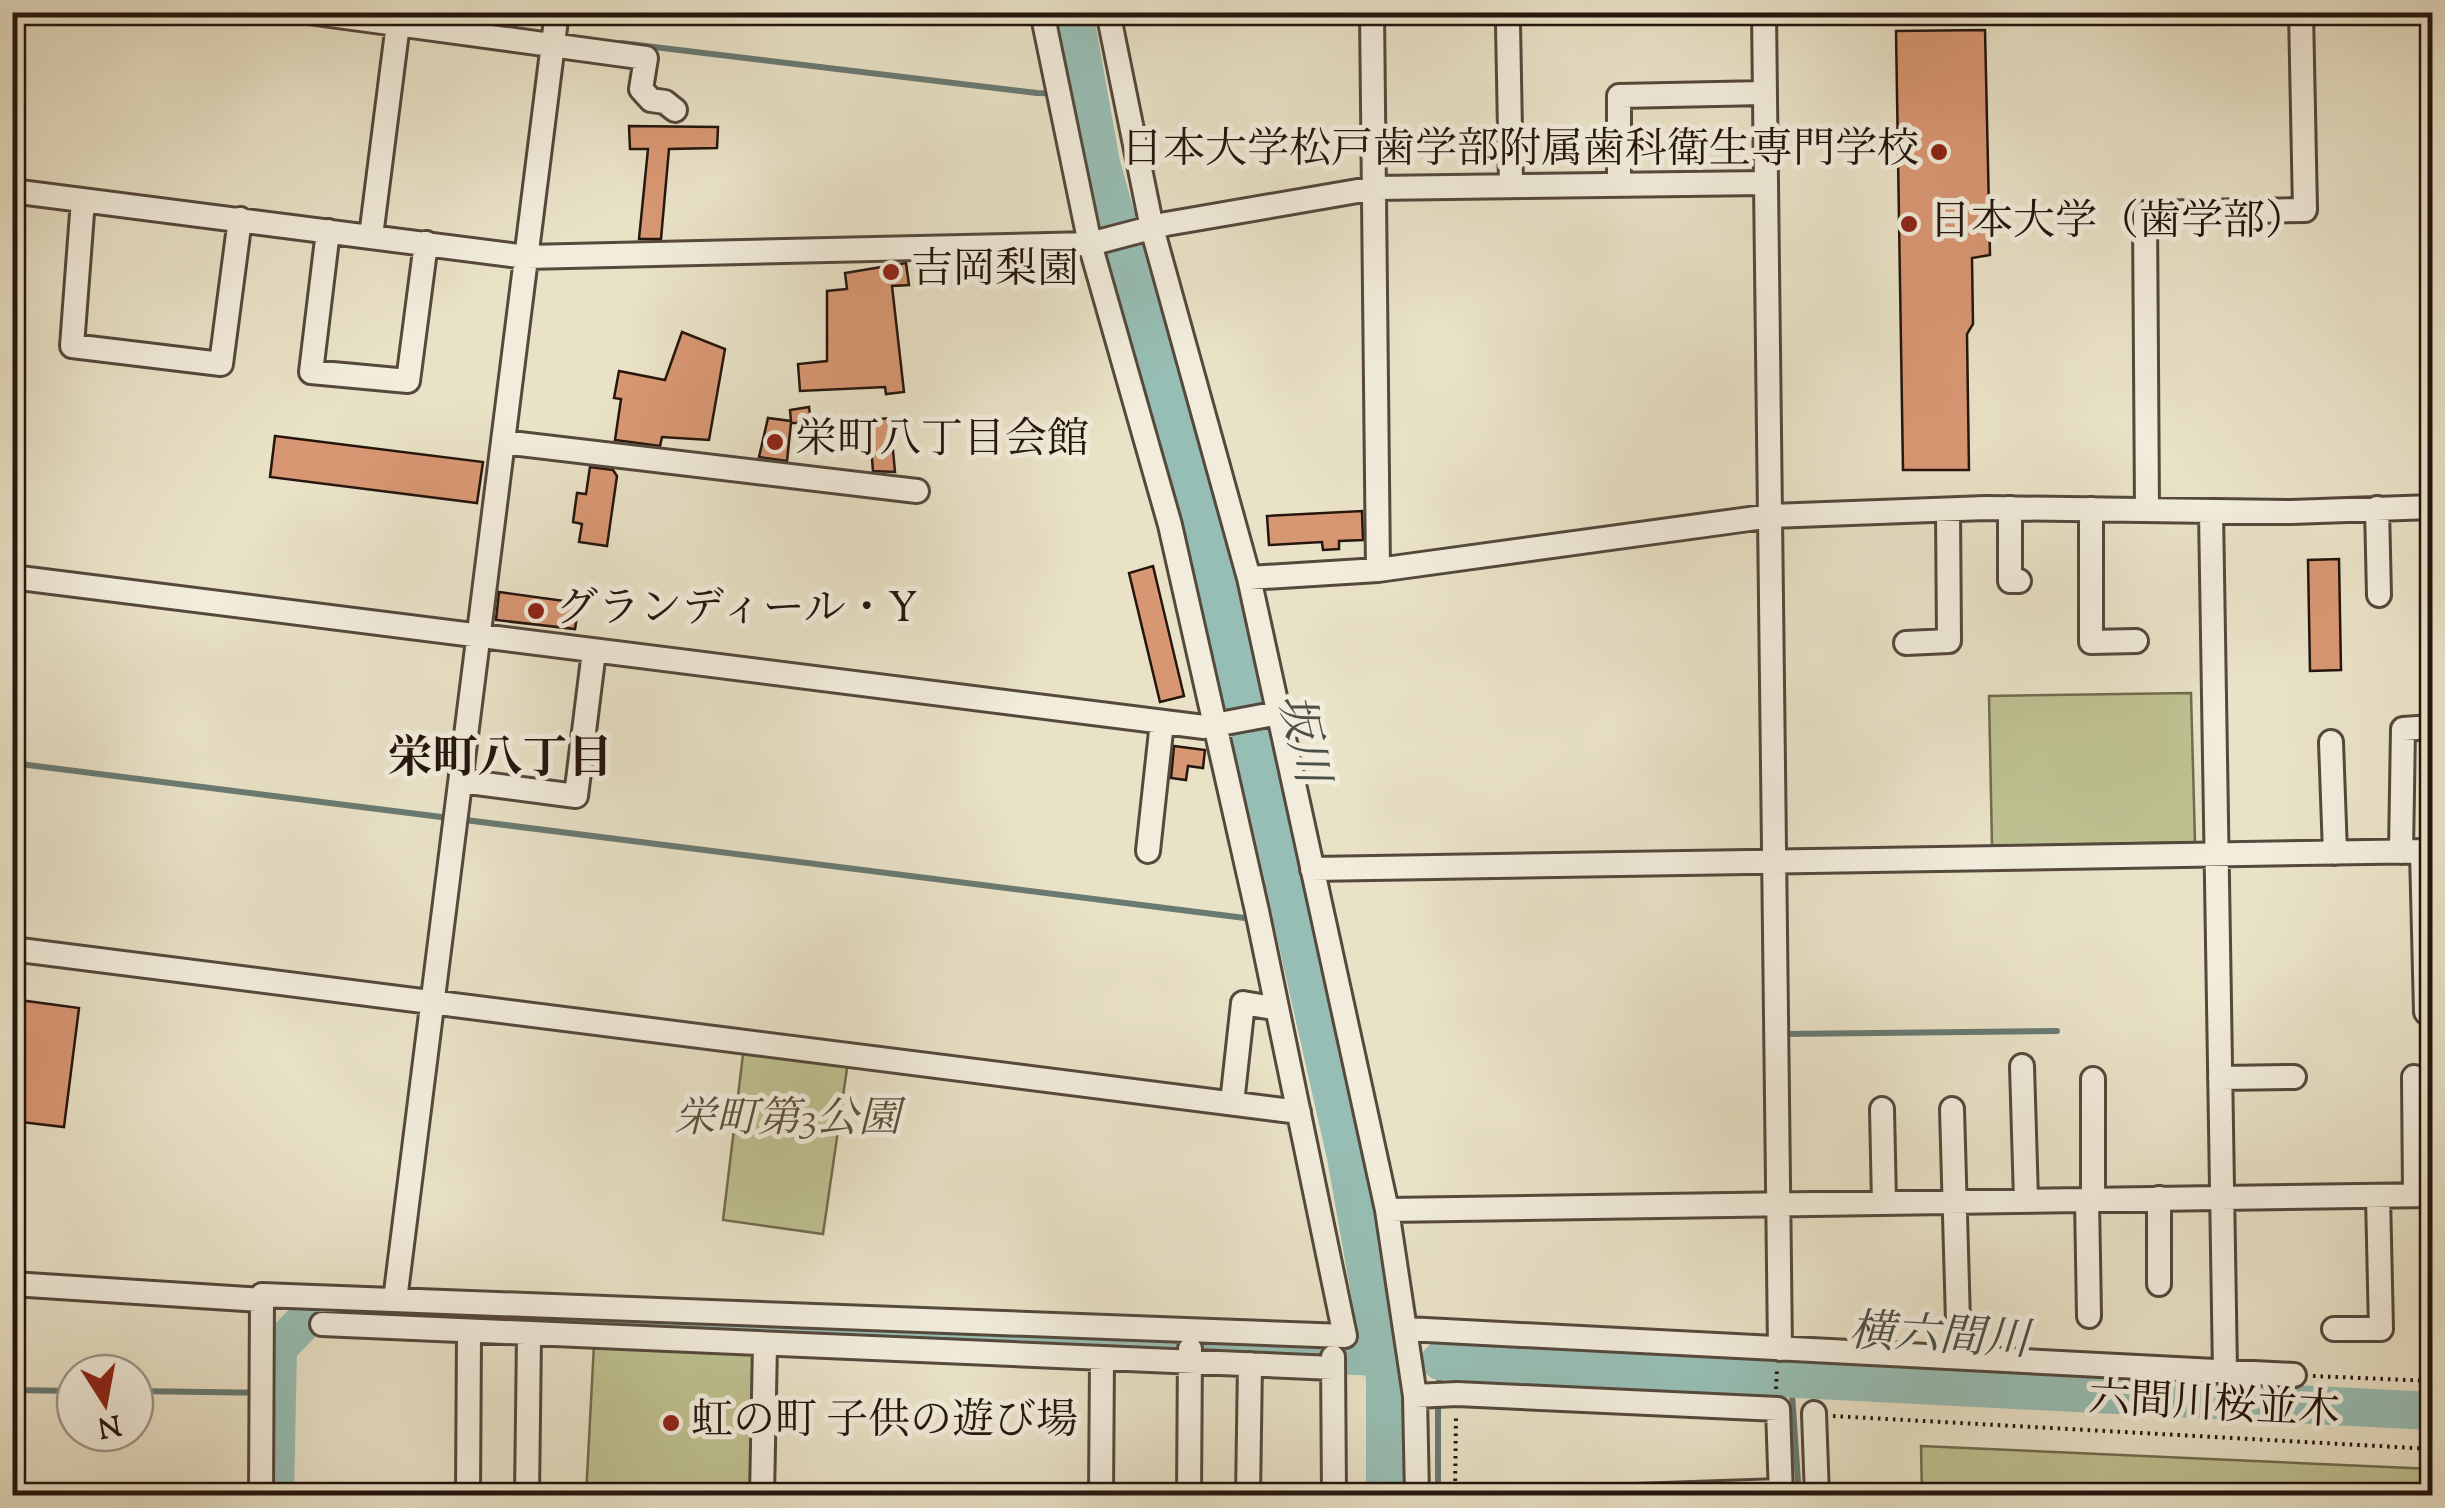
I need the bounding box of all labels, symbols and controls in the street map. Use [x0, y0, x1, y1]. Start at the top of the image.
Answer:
place label: 日本大学松戸歯学部附属歯科衛生専門学校 [1121, 122, 1919, 182]
marker: 日本大学松戸歯学部附属歯科衛生専門学校 [1928, 141, 1950, 163]
place label: 日本大学（歯学部） [1929, 194, 2307, 254]
marker: 日本大学（歯学部） [1898, 213, 1920, 235]
place label: 吉岡梨園 [911, 242, 1079, 302]
marker: 吉岡梨園 [880, 261, 902, 283]
place label: 栄町八丁目会館 [795, 412, 1089, 472]
marker: 栄町八丁目会館 [764, 431, 786, 453]
place label: グランディール・Y [556, 581, 918, 641]
marker: グランディール・Y [525, 600, 547, 622]
water label: 坂川 [1258, 688, 1343, 795]
district label: 栄町八丁目 [387, 729, 613, 794]
park label: 栄町第3公園 [674, 1091, 906, 1151]
water label: 横六間川 [1847, 1302, 2036, 1376]
north arrow [55, 1353, 155, 1453]
street label: 六間川桜並木 [2087, 1370, 2341, 1444]
place label: 虹の町 子供の遊び場 [691, 1393, 1078, 1453]
text: N [94, 1403, 124, 1446]
marker: 虹の町 子供の遊び場 [660, 1412, 682, 1434]

